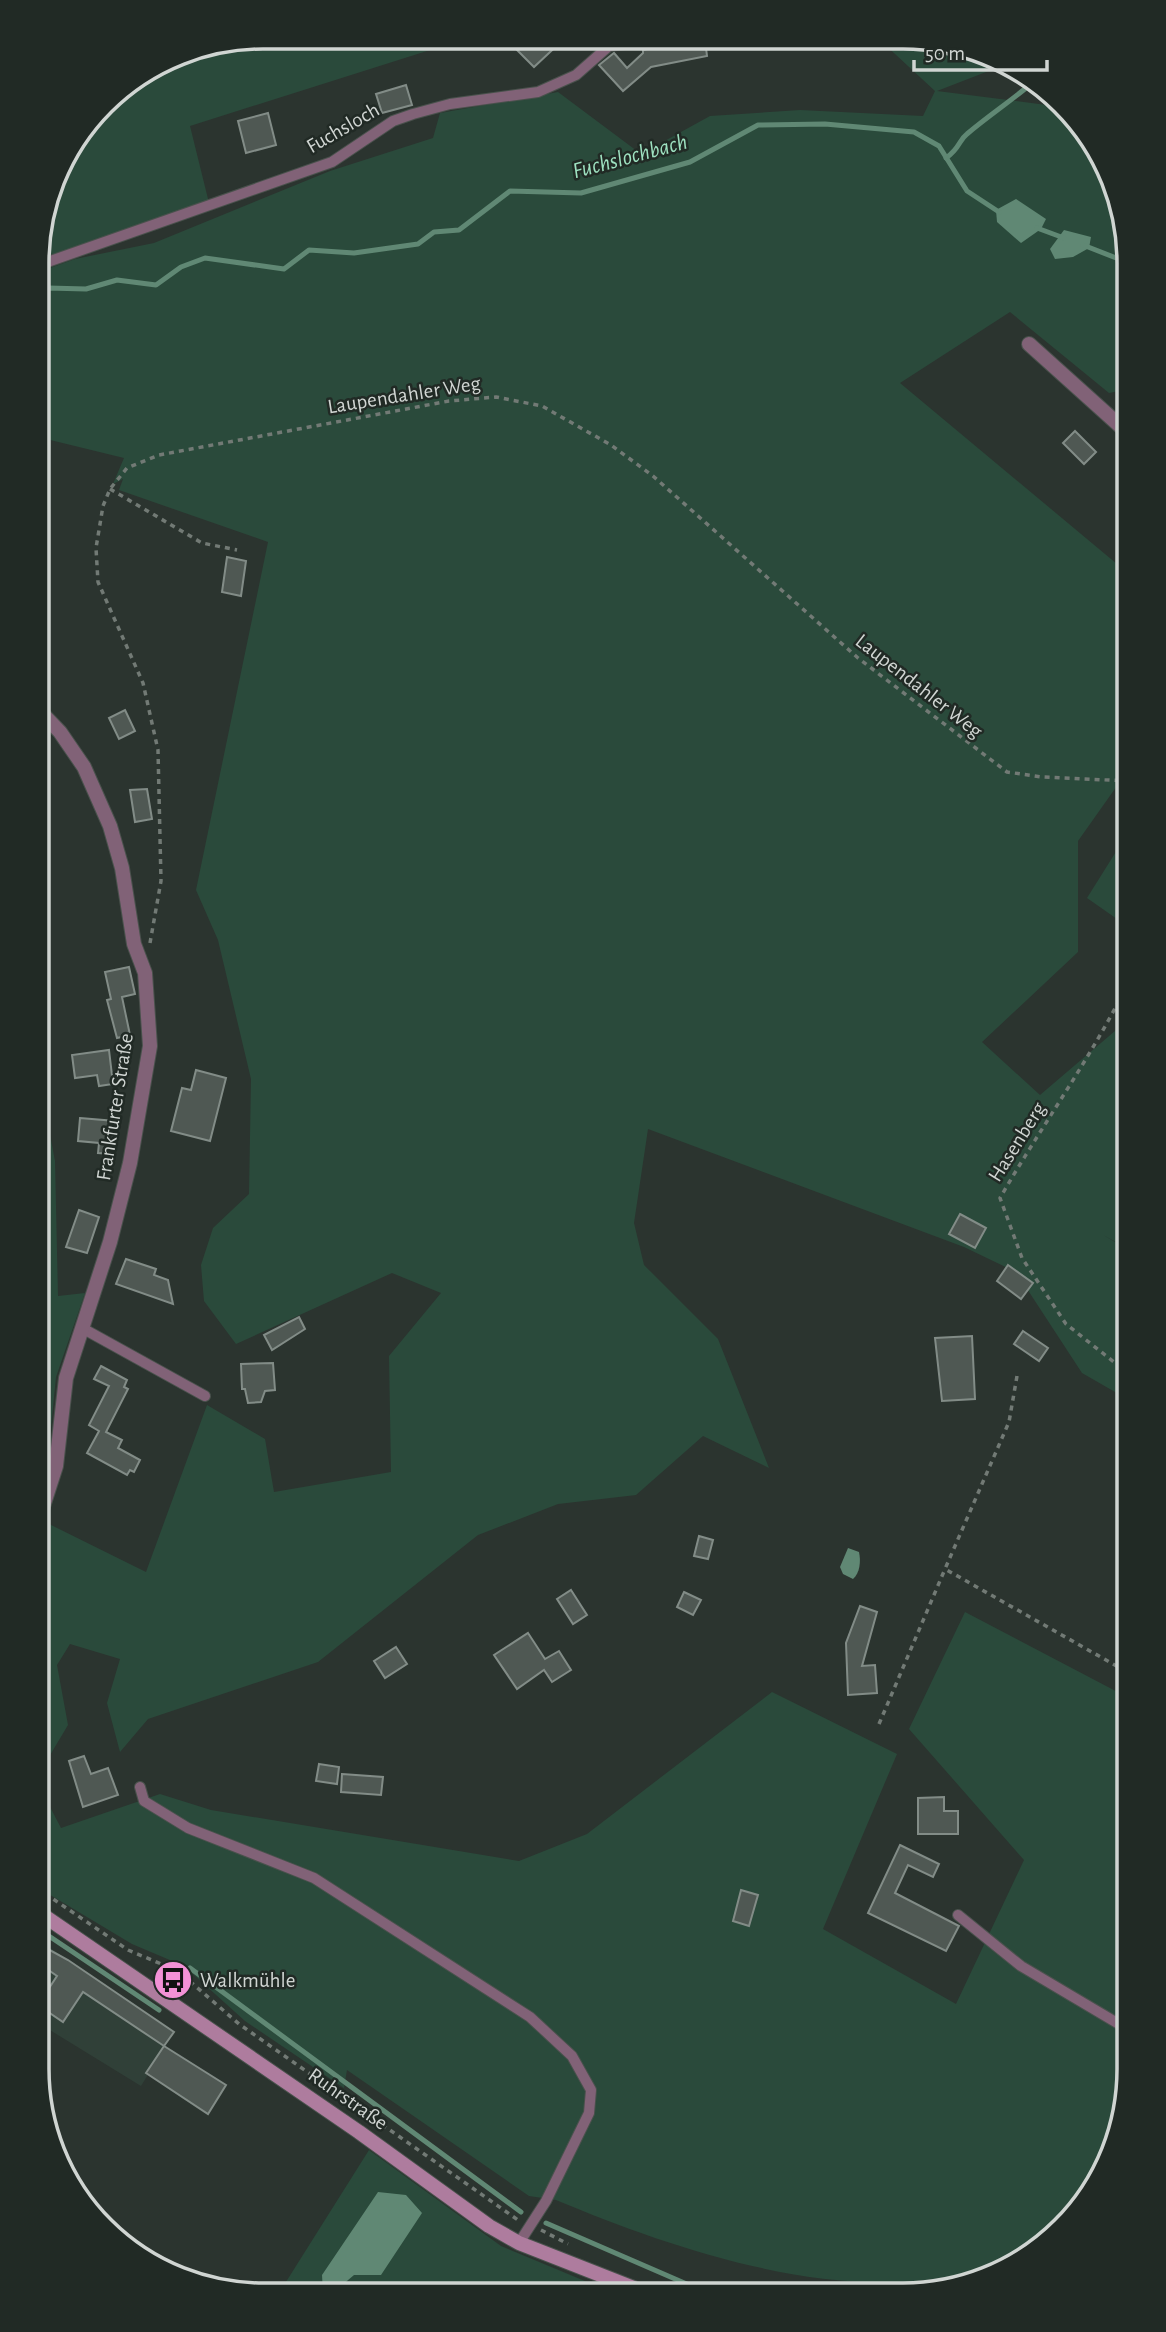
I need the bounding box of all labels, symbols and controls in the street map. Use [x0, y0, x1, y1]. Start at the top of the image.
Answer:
scale bar [914, 28, 1047, 72]
text: 50 m [925, 43, 965, 64]
street label: Fuchsloch [303, 99, 383, 157]
water label: Fuchslochbach [570, 131, 690, 183]
street label: Laupendahler Weg [326, 372, 483, 417]
street label: Laupendahler Weg [852, 630, 987, 742]
street label: Frankfurter Straße [93, 1032, 137, 1182]
street label: Hasenberg [984, 1098, 1050, 1185]
bus stop icon: Walkmühle [152, 1959, 194, 2001]
place label: Walkmühle [200, 1970, 295, 1991]
street label: Ruhrstraße [305, 2064, 391, 2134]

